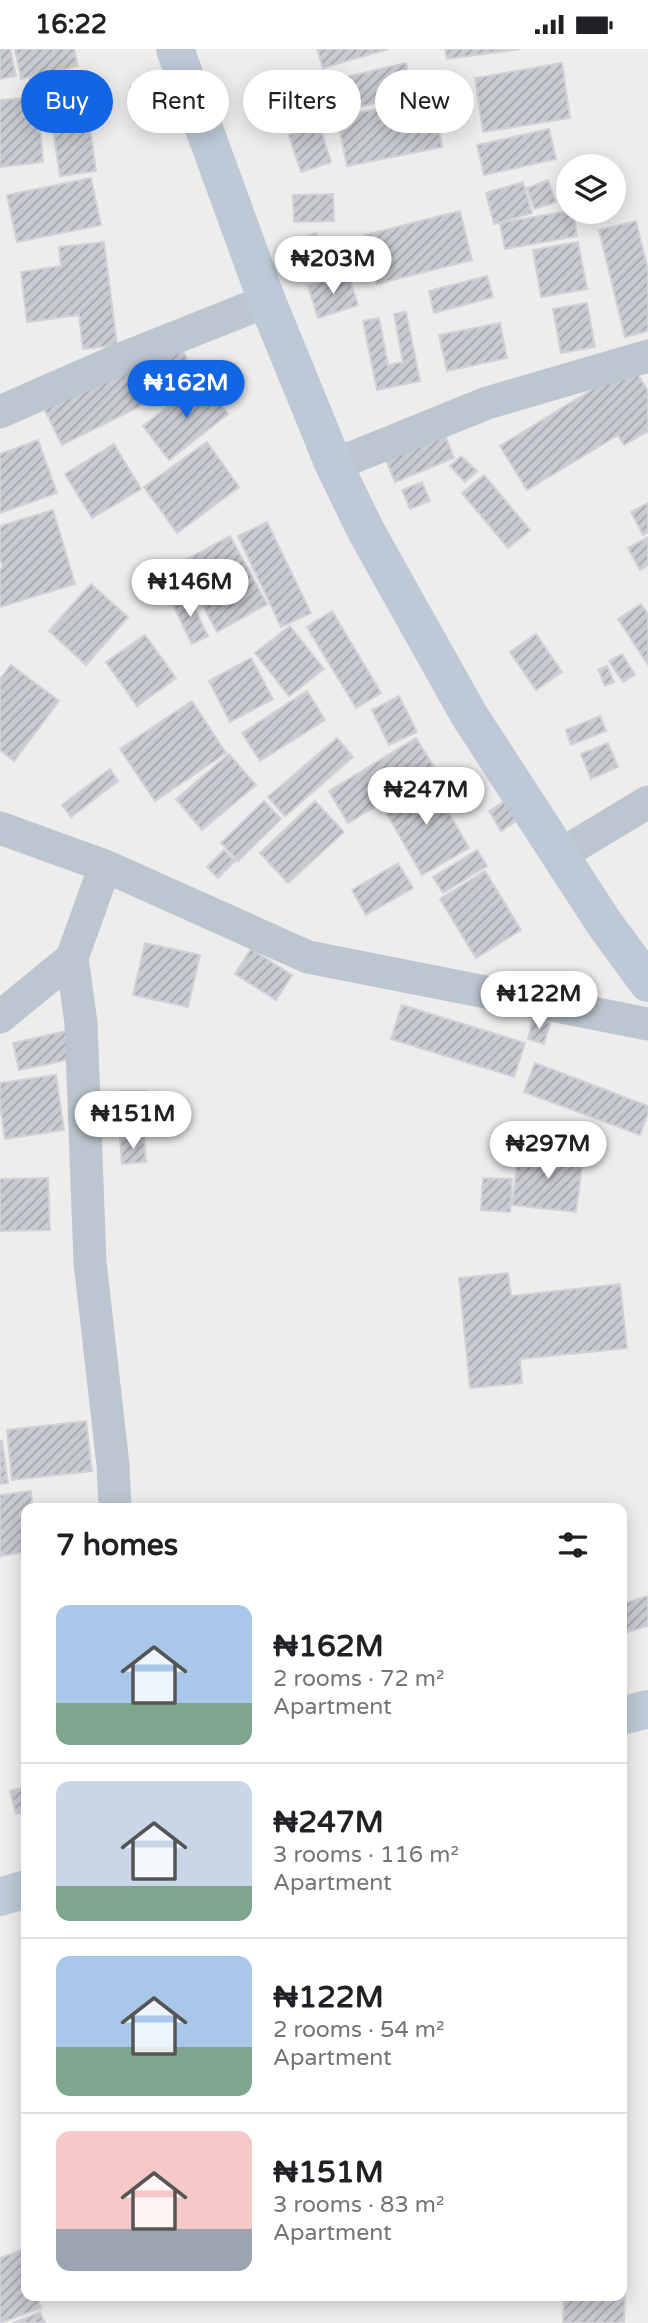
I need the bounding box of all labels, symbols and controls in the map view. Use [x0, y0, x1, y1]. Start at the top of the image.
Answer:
text: 16:22 [35, 9, 107, 40]
chip: Buy [21, 70, 113, 133]
chip: Rent [127, 70, 229, 133]
chip: Filters [243, 70, 361, 133]
chip: New [375, 70, 474, 133]
map controls [556, 154, 626, 224]
button: layers [556, 154, 626, 224]
pin: ₦203M [284, 237, 382, 296]
text: ₦203M [291, 245, 375, 273]
pin: ₦162M [137, 361, 235, 420]
text: ₦162M [144, 369, 228, 397]
pin: ₦146M [141, 559, 239, 619]
text: ₦146M [148, 568, 232, 596]
pin: ₦247M [377, 767, 475, 827]
text: ₦247M [384, 776, 468, 804]
pin: ₦122M [490, 971, 588, 1031]
text: ₦122M [497, 980, 581, 1008]
pin: ₦151M [84, 1091, 182, 1151]
text: ₦151M [91, 1100, 175, 1128]
pin: ₦297M [499, 1121, 597, 1181]
text: ₦297M [506, 1130, 590, 1158]
icon: filters [554, 1526, 592, 1564]
text: 7 homes [56, 1527, 178, 1564]
text: ₦162M [273, 1628, 384, 1665]
icon: home [112, 1633, 196, 1717]
text: 2 rooms · 72 m² [273, 1665, 444, 1693]
text: Apartment [273, 1693, 392, 1721]
text: ₦247M [273, 1804, 384, 1841]
icon: home [112, 1809, 196, 1893]
text: 3 rooms · 116 m² [273, 1841, 459, 1869]
text: Apartment [273, 1869, 392, 1897]
text: ₦122M [273, 1979, 384, 2016]
icon: home [112, 1984, 196, 2068]
text: 2 rooms · 54 m² [273, 2016, 444, 2044]
text: Apartment [273, 2044, 392, 2072]
text: ₦151M [273, 2154, 384, 2191]
icon: home [112, 2159, 196, 2243]
text: 3 rooms · 83 m² [273, 2191, 444, 2219]
text: Apartment [273, 2219, 392, 2247]

